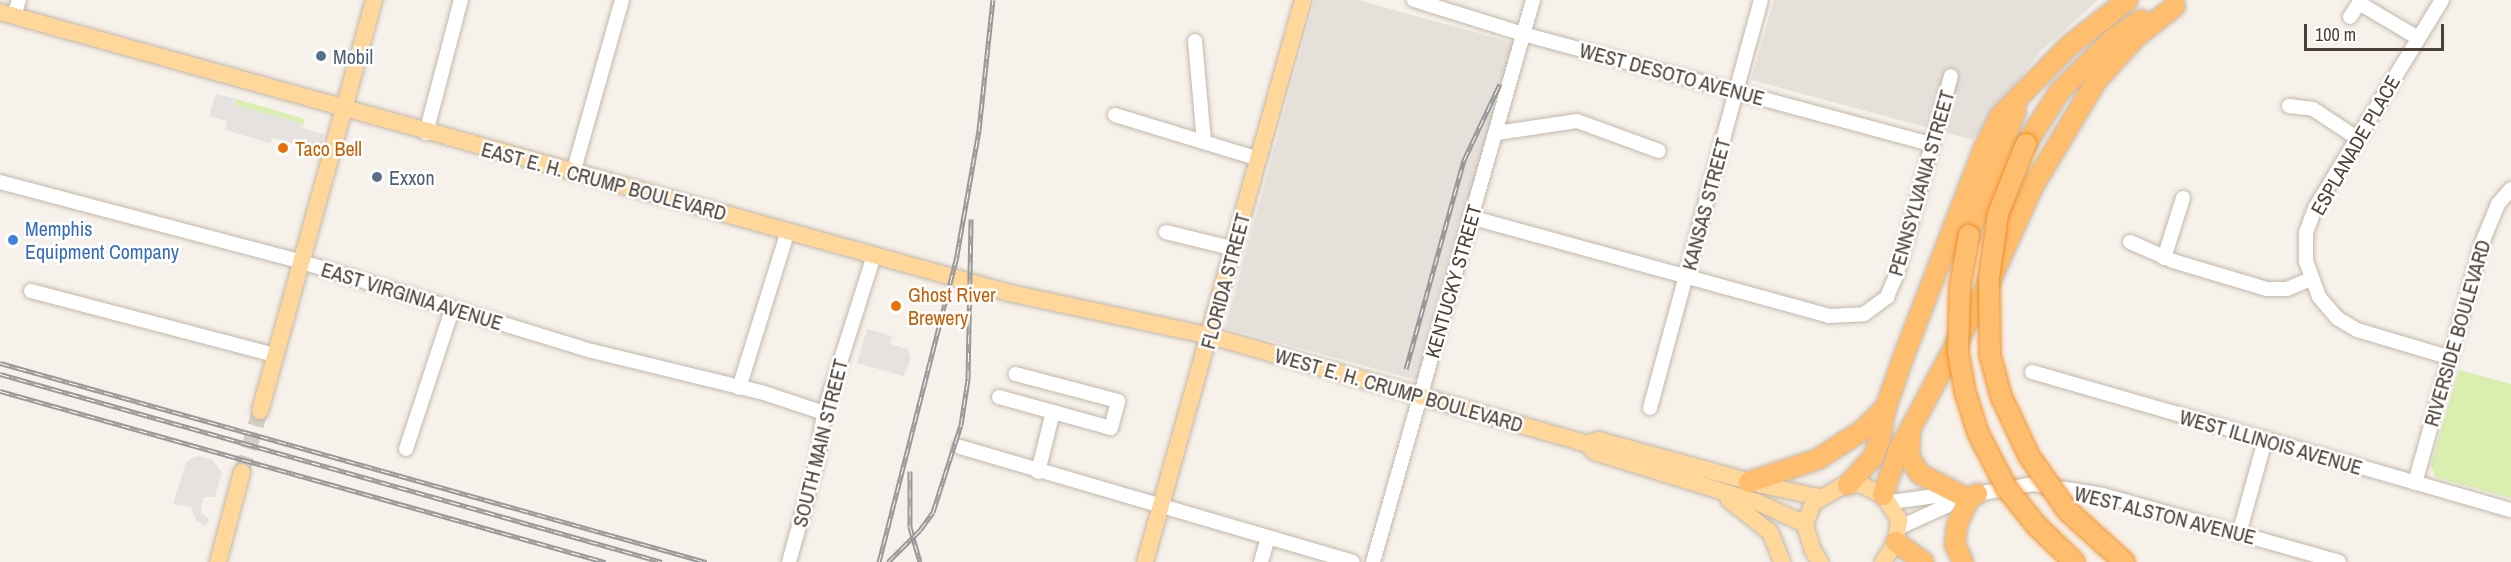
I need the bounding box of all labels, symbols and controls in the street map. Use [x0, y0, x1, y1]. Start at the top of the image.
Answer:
scale bar [2307, 12, 2446, 50]
text: 100 m [2315, 22, 2356, 47]
street label: WEST DESOTO AVENUE [1576, 38, 1768, 110]
place label: Mobil [333, 44, 373, 68]
marker: Mobil [314, 49, 328, 63]
street label: ESPLANADE PLACE [2305, 71, 2405, 219]
street label: PENNSYLVANIA STREET [1883, 87, 1959, 279]
street label: KANSAS STREET [1677, 135, 1735, 273]
place label: Taco Bell [295, 136, 362, 160]
street label: EAST E. H. CRUMP BOULEVARD [479, 137, 729, 225]
marker: Taco Bell [276, 141, 290, 155]
place label: Exxon [389, 165, 435, 189]
marker: Exxon [370, 170, 384, 184]
street label: KENTUCKY STREET [1420, 201, 1486, 361]
street label: FLORIDA STREET [1195, 210, 1255, 352]
place label: Memphis Equipment Company [25, 216, 179, 263]
marker: Memphis Equipment Company [6, 233, 20, 247]
street label: RIVERSIDE BOULEVARD [2419, 237, 2495, 429]
street label: EAST VIRGINIA AVENUE [318, 257, 506, 335]
place label: Ghost River Brewery [908, 282, 995, 329]
marker: Ghost River Brewery [889, 299, 903, 313]
street label: WEST E. H. CRUMP BOULEVARD [1272, 343, 1526, 437]
street label: SOUTH MAIN STREET [788, 357, 852, 529]
street label: WEST ILLINOIS AVENUE [2176, 404, 2366, 480]
street label: WEST ALSTON AVENUE [2071, 481, 2259, 549]

